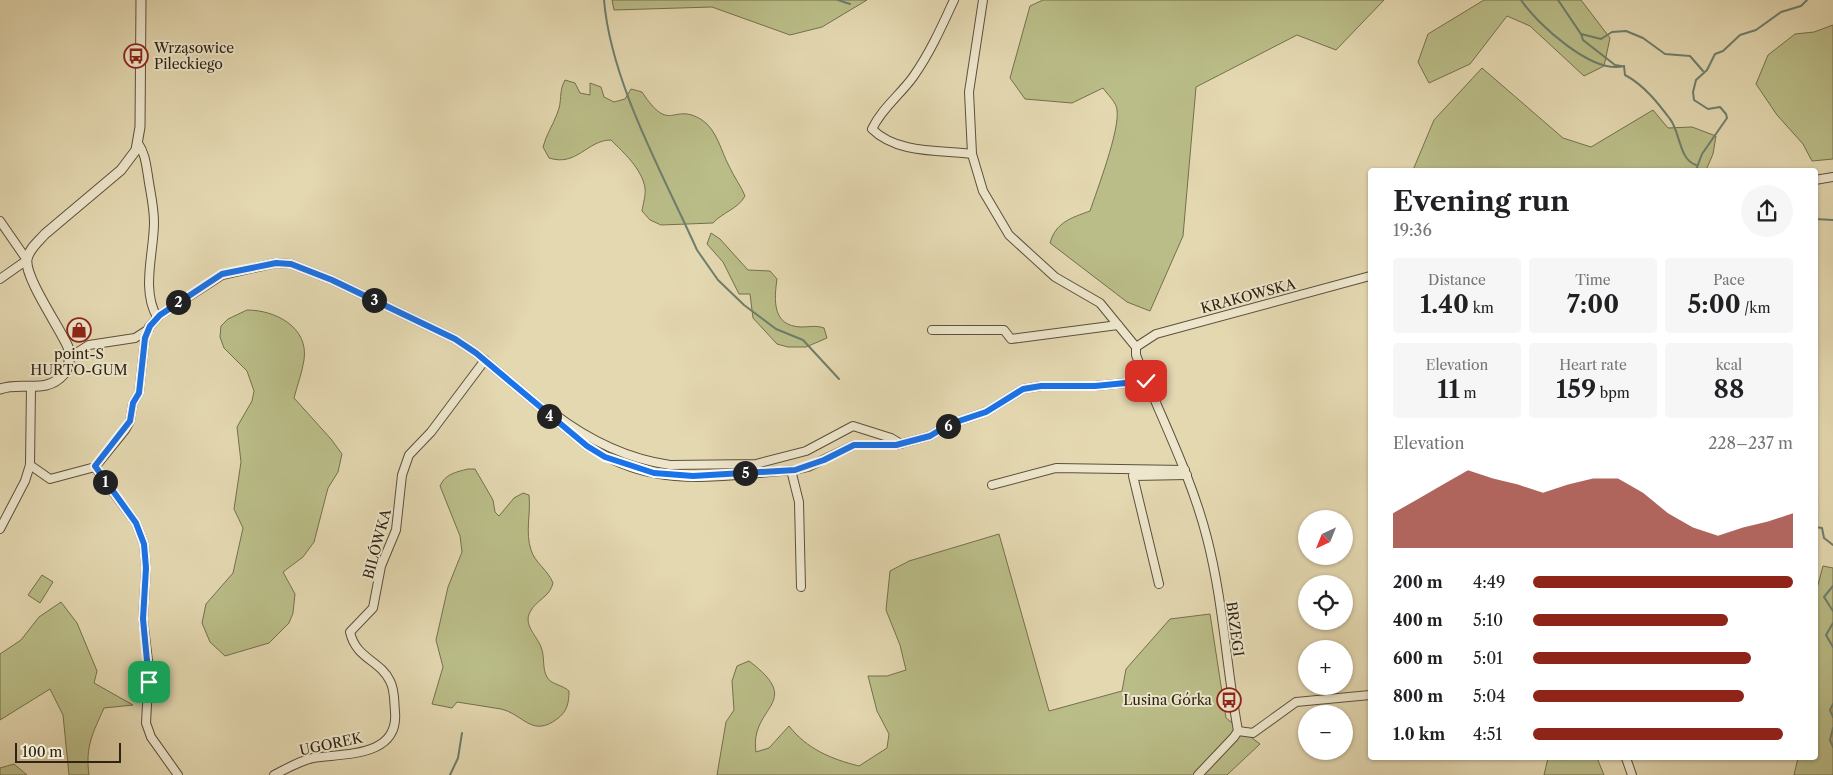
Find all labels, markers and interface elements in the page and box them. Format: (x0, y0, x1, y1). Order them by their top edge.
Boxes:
place label: Wrząsowice Pileckiego (153, 39, 234, 73)
bus stop icon: Wrząsowice Pileckiego (123, 43, 149, 69)
text: Evening run (1393, 184, 1569, 218)
button: share (1741, 185, 1793, 237)
text: 19:36 (1393, 220, 1432, 240)
text: Distance (1428, 271, 1486, 289)
text: Time (1575, 271, 1611, 289)
text: Pace (1713, 271, 1745, 289)
street label: KRAKOWSKA (1199, 275, 1298, 317)
pin: 3 (362, 288, 386, 312)
text: 1.40 (1420, 289, 1469, 320)
text: 7:00 (1567, 289, 1619, 320)
text: 5:00 (1688, 289, 1741, 320)
pin: 2 (166, 290, 190, 314)
text: 3 (371, 291, 378, 309)
text: 2 (174, 293, 183, 311)
text: km (1469, 299, 1494, 317)
text: /km (1741, 299, 1771, 317)
shop icon: point-S HURTO-GUM (66, 317, 92, 343)
place label: point-S HURTO-GUM (30, 345, 128, 379)
text: Elevation (1426, 356, 1488, 374)
text: Heart rate (1559, 356, 1627, 374)
text: kcal (1716, 356, 1742, 374)
pin (1125, 360, 1167, 402)
icon: check (1132, 367, 1160, 395)
text: 11 (1437, 374, 1460, 405)
text: 159 (1556, 374, 1596, 405)
text: 88 (1714, 374, 1744, 405)
text: m (1460, 384, 1477, 402)
text: bpm (1596, 384, 1630, 402)
pin: 4 (536, 404, 562, 428)
text: 4 (545, 407, 554, 425)
pin: 6 (936, 414, 960, 438)
text: 6 (944, 417, 953, 435)
text: Elevation (1393, 433, 1464, 453)
text: 228–237 m (1708, 433, 1793, 453)
pin: 5 (732, 460, 758, 486)
text: 5 (742, 464, 749, 482)
pin: 1 (92, 470, 118, 494)
text: 1 (102, 473, 109, 491)
street label: BILÓWKA (358, 506, 395, 581)
north arrow (1298, 510, 1352, 565)
map controls (1298, 510, 1353, 760)
text: 200 m (1393, 572, 1443, 592)
text: 4:49 (1473, 572, 1505, 592)
button: locate (1298, 575, 1353, 630)
street label: BRZEGI (1222, 600, 1248, 658)
text: 400 m (1393, 610, 1443, 630)
text: 5:10 (1473, 610, 1503, 630)
button: + (1298, 640, 1353, 695)
text: 600 m (1393, 648, 1443, 668)
text: 5:01 (1473, 648, 1503, 668)
pin (128, 661, 170, 703)
icon: arrive (135, 668, 163, 696)
text: 800 m (1393, 686, 1443, 706)
text: 5:04 (1473, 686, 1506, 706)
bus stop icon: Lusina Górka (1216, 687, 1242, 713)
place label: Lusina Górka (1123, 691, 1213, 709)
button: − (1298, 705, 1353, 760)
text: 1.0 km (1393, 724, 1445, 744)
text: 4:51 (1473, 724, 1502, 744)
street label: UGOREK (298, 728, 365, 759)
scale bar (15, 740, 121, 763)
text: 100 m (22, 743, 62, 761)

